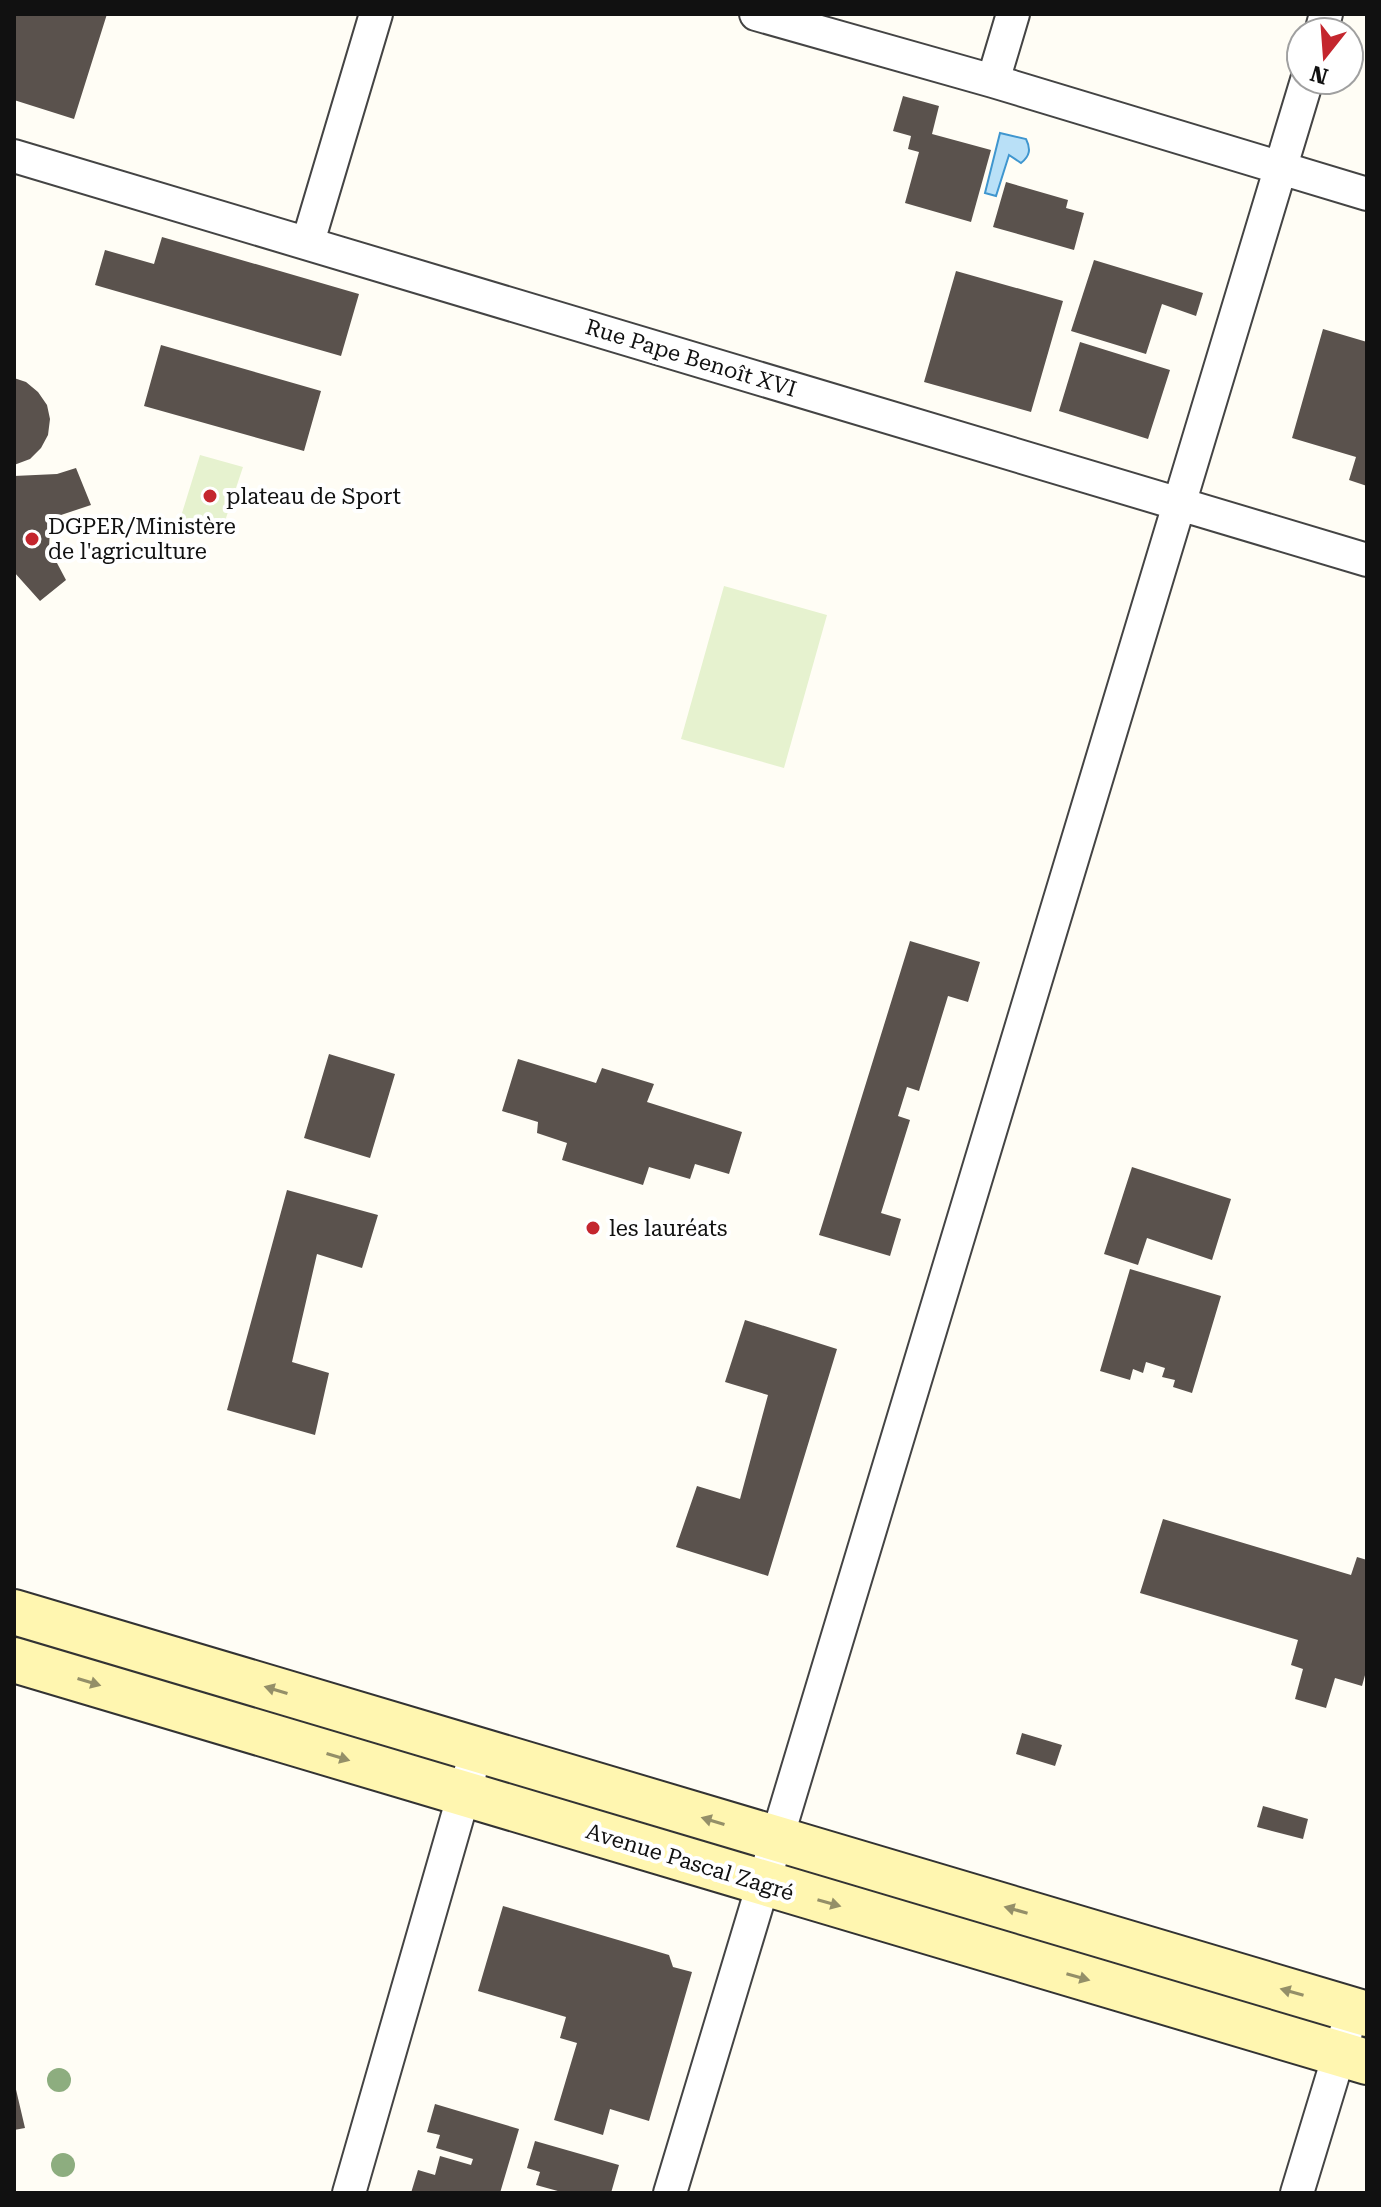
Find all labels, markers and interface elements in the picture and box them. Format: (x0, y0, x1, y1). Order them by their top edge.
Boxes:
north arrow (1285, 16, 1365, 96)
text: N (1307, 60, 1331, 89)
street label: Rue Pape Benoît XVI (583, 314, 799, 402)
place label: plateau de Sport (226, 484, 401, 509)
marker: plateau de Sport (201, 487, 219, 505)
place label: DGPER/Ministère de l'agriculture (48, 514, 236, 564)
marker: DGPER/Ministère de l'agriculture (23, 530, 41, 548)
place label: les lauréats (609, 1216, 727, 1241)
marker: les lauréats (584, 1219, 602, 1237)
one-way arrow (77, 1676, 101, 1689)
one-way arrow (264, 1683, 288, 1696)
one-way arrow (326, 1751, 350, 1764)
one-way arrow (701, 1814, 725, 1827)
street label: Avenue Pascal Zagré (583, 1818, 797, 1906)
one-way arrow (817, 1897, 841, 1910)
one-way arrow (1004, 1903, 1028, 1916)
one-way arrow (1066, 1971, 1090, 1984)
one-way arrow (1280, 1985, 1304, 1998)

